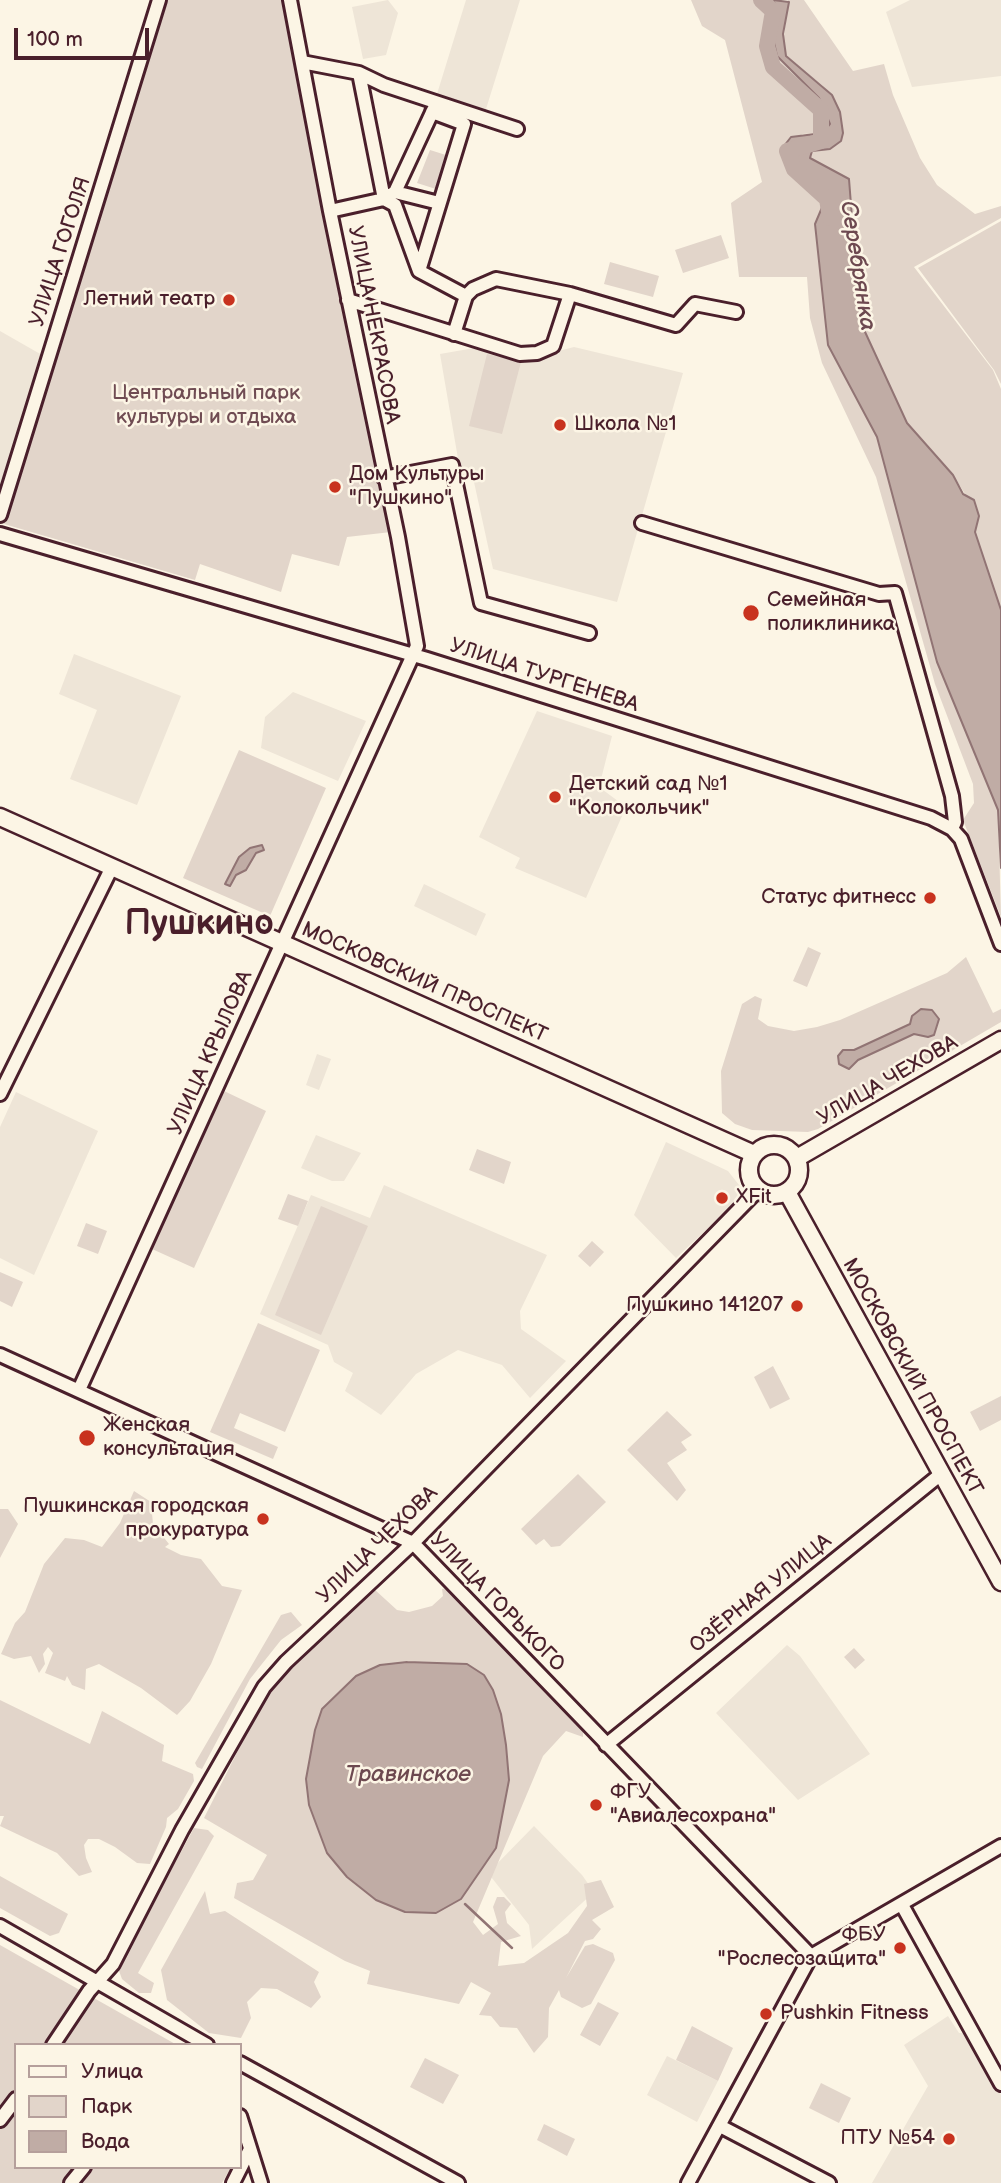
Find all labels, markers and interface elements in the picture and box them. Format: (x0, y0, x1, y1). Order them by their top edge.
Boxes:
scale bar (18, 14, 152, 58)
text: 100 m (27, 27, 83, 52)
street label: УЛИЦА ГОГОЛЯ (25, 174, 97, 330)
water label: Серебрянка (833, 199, 881, 333)
street label: УЛИЦА НЕКРАСОВА (341, 224, 405, 426)
place label: Летний театр (83, 287, 215, 313)
marker: Летний театр (221, 292, 237, 308)
park label: Центральный парк культуры и отдыха (112, 381, 300, 431)
place label: Школа №1 (574, 412, 677, 438)
marker: Школа №1 (552, 417, 568, 433)
place label: Дом Культуры "Пушкино" (349, 462, 484, 512)
marker: Дом Культуры "Пушкино" (327, 479, 343, 495)
place label: Семейная поликлиника (767, 588, 895, 638)
marker: Семейная поликлиника (741, 603, 761, 623)
street label: УЛИЦА ТУРГЕНЕВА (446, 634, 642, 718)
place label: Детский сад №1 "Колокольчик" (569, 772, 728, 822)
marker: Детский сад №1 "Колокольчик" (547, 789, 563, 805)
place label: Статус фитнесс (761, 885, 916, 911)
marker: Статус фитнесс (922, 890, 938, 906)
district label: Пушкино (124, 904, 274, 946)
street label: МОСКОВСКИЙ ПРОСПЕКТ (297, 917, 551, 1049)
street label: УЛИЦА КРЫЛОВА (163, 967, 259, 1139)
street label: УЛИЦА ЧЕХОВА (813, 1031, 963, 1131)
place label: XFit (736, 1185, 772, 1211)
marker: XFit (714, 1190, 730, 1206)
street label: МОСКОВСКИЙ ПРОСПЕКТ (836, 1254, 988, 1500)
place label: Пушкино 141207 (626, 1293, 783, 1319)
marker: Пушкино 141207 (789, 1298, 805, 1314)
place label: Женская консультация (103, 1413, 235, 1463)
marker: Женская консультация (77, 1428, 97, 1448)
street label: УЛИЦА ЧЕХОВА (312, 1481, 444, 1609)
place label: Пушкинская городская прокуратура (23, 1494, 249, 1544)
marker: Пушкинская городская прокуратура (255, 1511, 271, 1527)
street label: УЛИЦА ГОРЬКОГО (424, 1528, 570, 1678)
street label: ОЗЁРНАЯ УЛИЦА (685, 1529, 837, 1659)
water label: Травинское (345, 1761, 471, 1789)
place label: ФГУ "Авиалесохрана" (610, 1780, 776, 1830)
marker: ФГУ "Авиалесохрана" (588, 1797, 604, 1813)
place label: ФБУ "Рослесозащита" (718, 1923, 886, 1973)
marker: ФБУ "Рослесозащита" (892, 1940, 908, 1956)
place label: Pushkin Fitness (780, 2001, 929, 2027)
marker: Pushkin Fitness (758, 2006, 774, 2022)
legend (14, 2043, 242, 2169)
text: Улица (81, 2059, 143, 2084)
text: Парк (81, 2094, 132, 2119)
place label: ПТУ №54 (840, 2126, 935, 2152)
text: Вода (81, 2129, 130, 2154)
marker: ПТУ №54 (941, 2131, 957, 2147)

